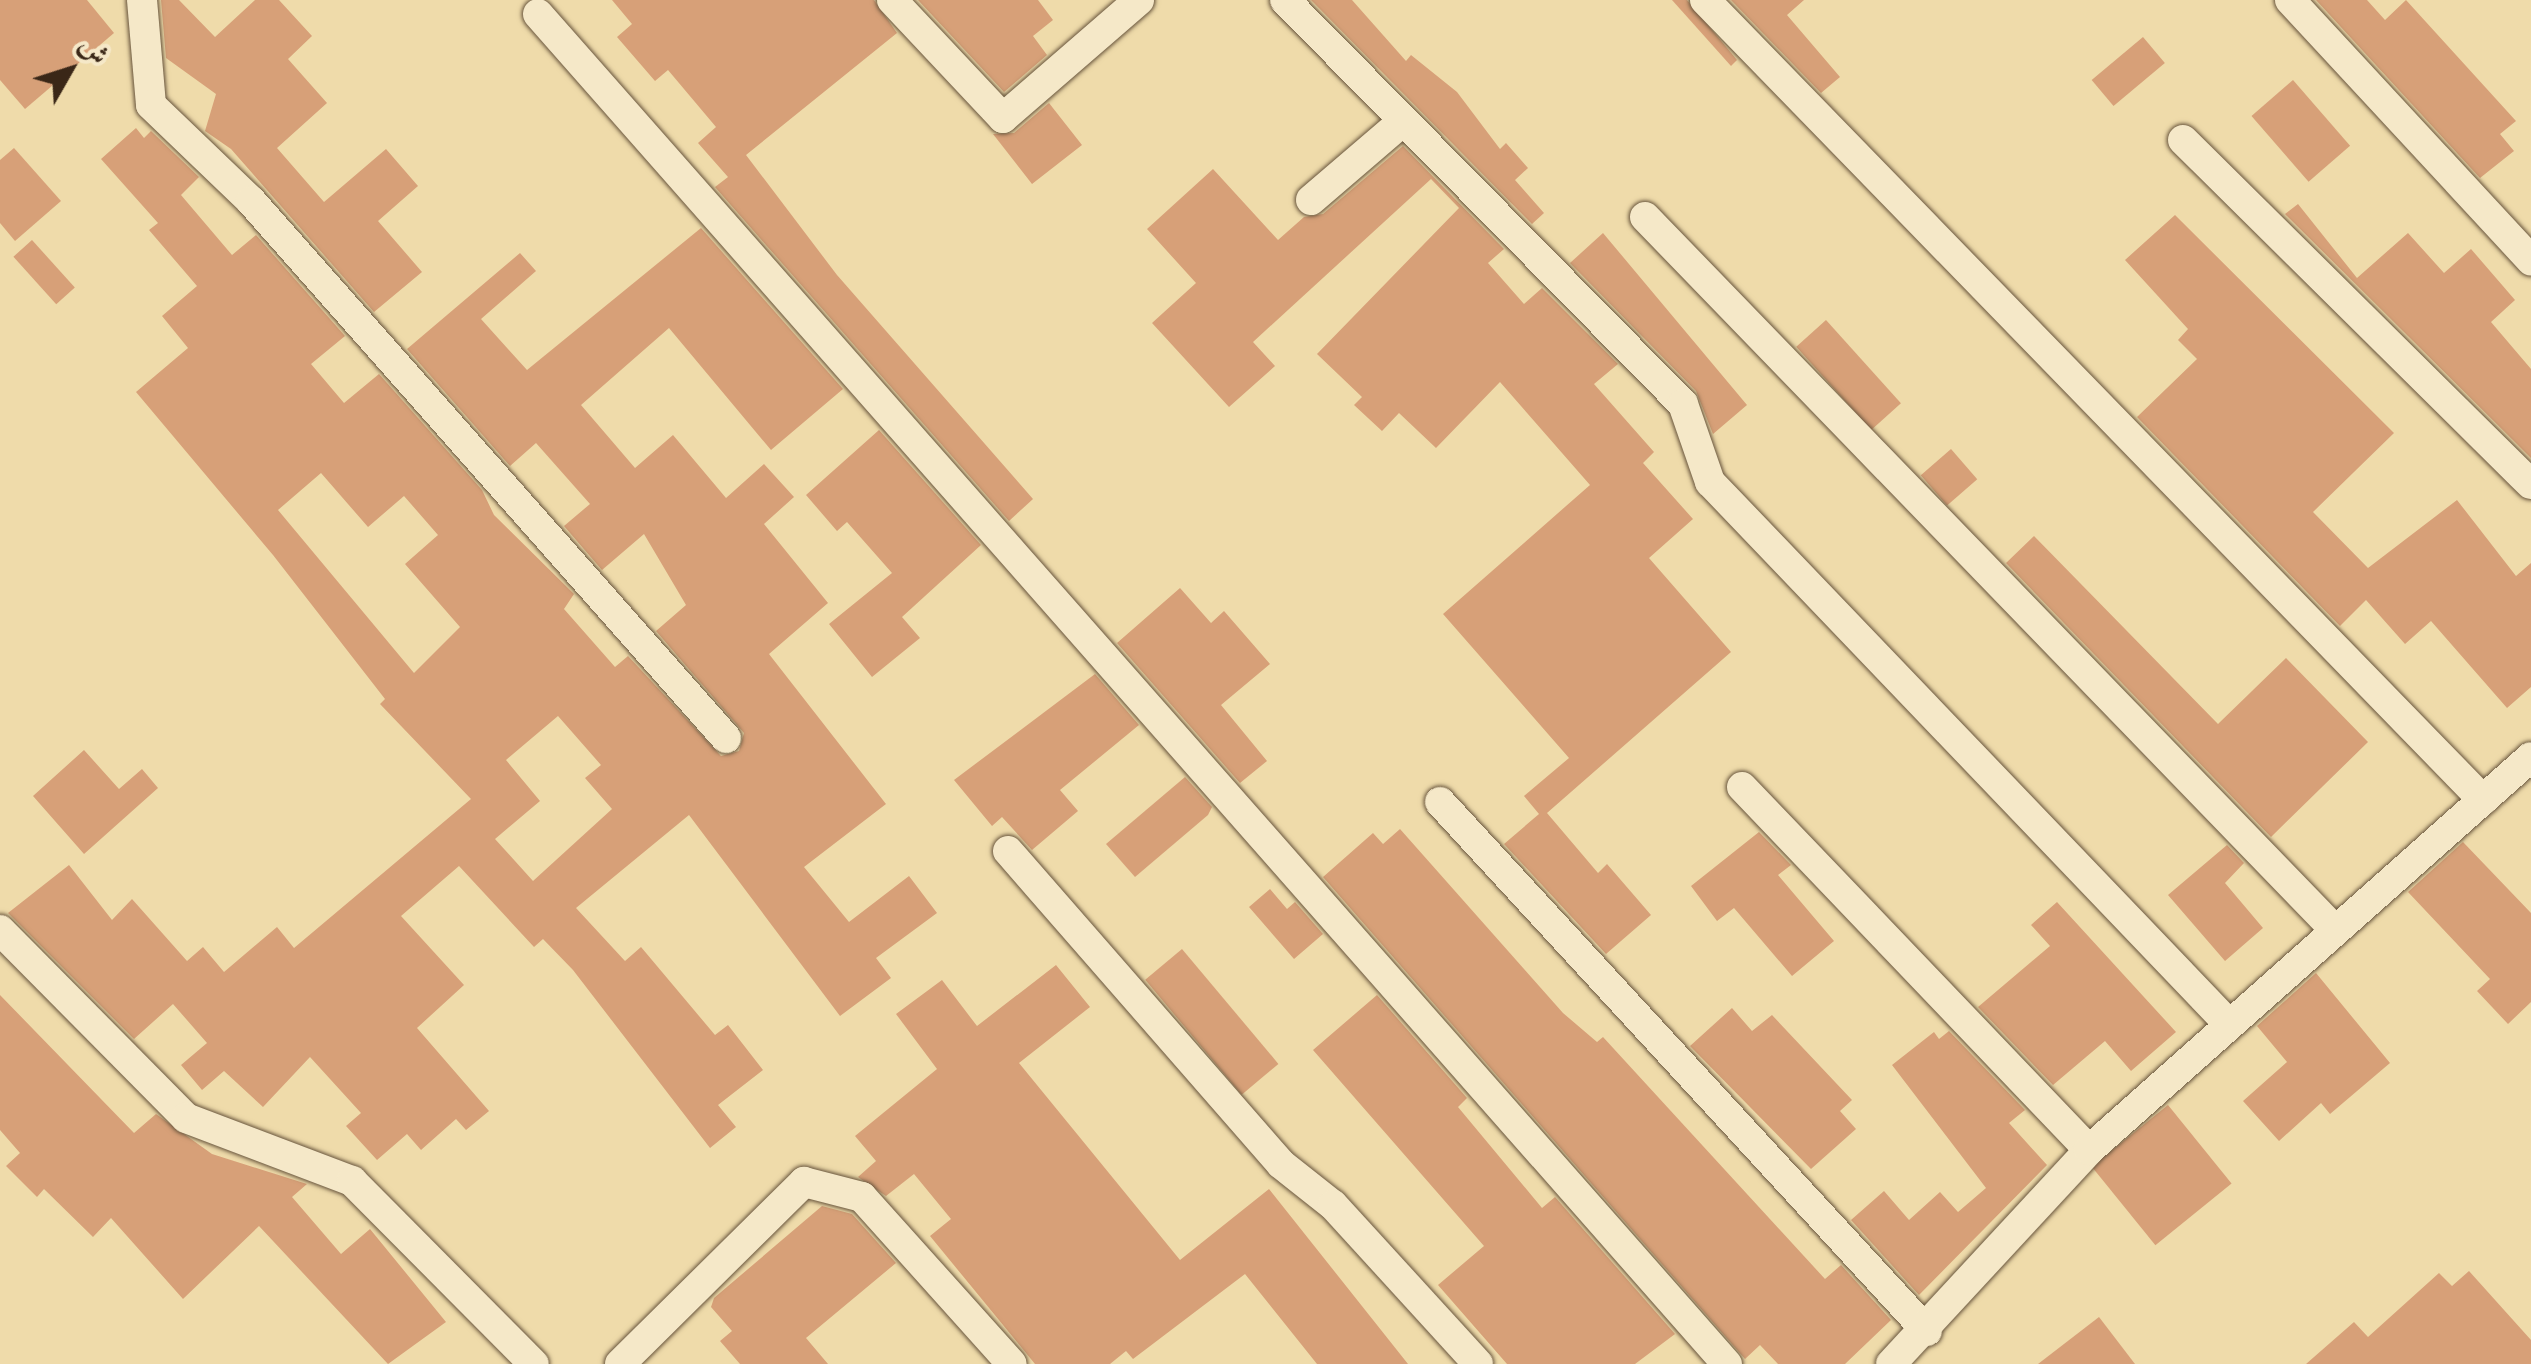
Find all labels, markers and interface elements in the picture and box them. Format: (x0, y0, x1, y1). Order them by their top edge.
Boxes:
north arrow (20, 20, 120, 120)
text: ش (71, 29, 116, 73)

